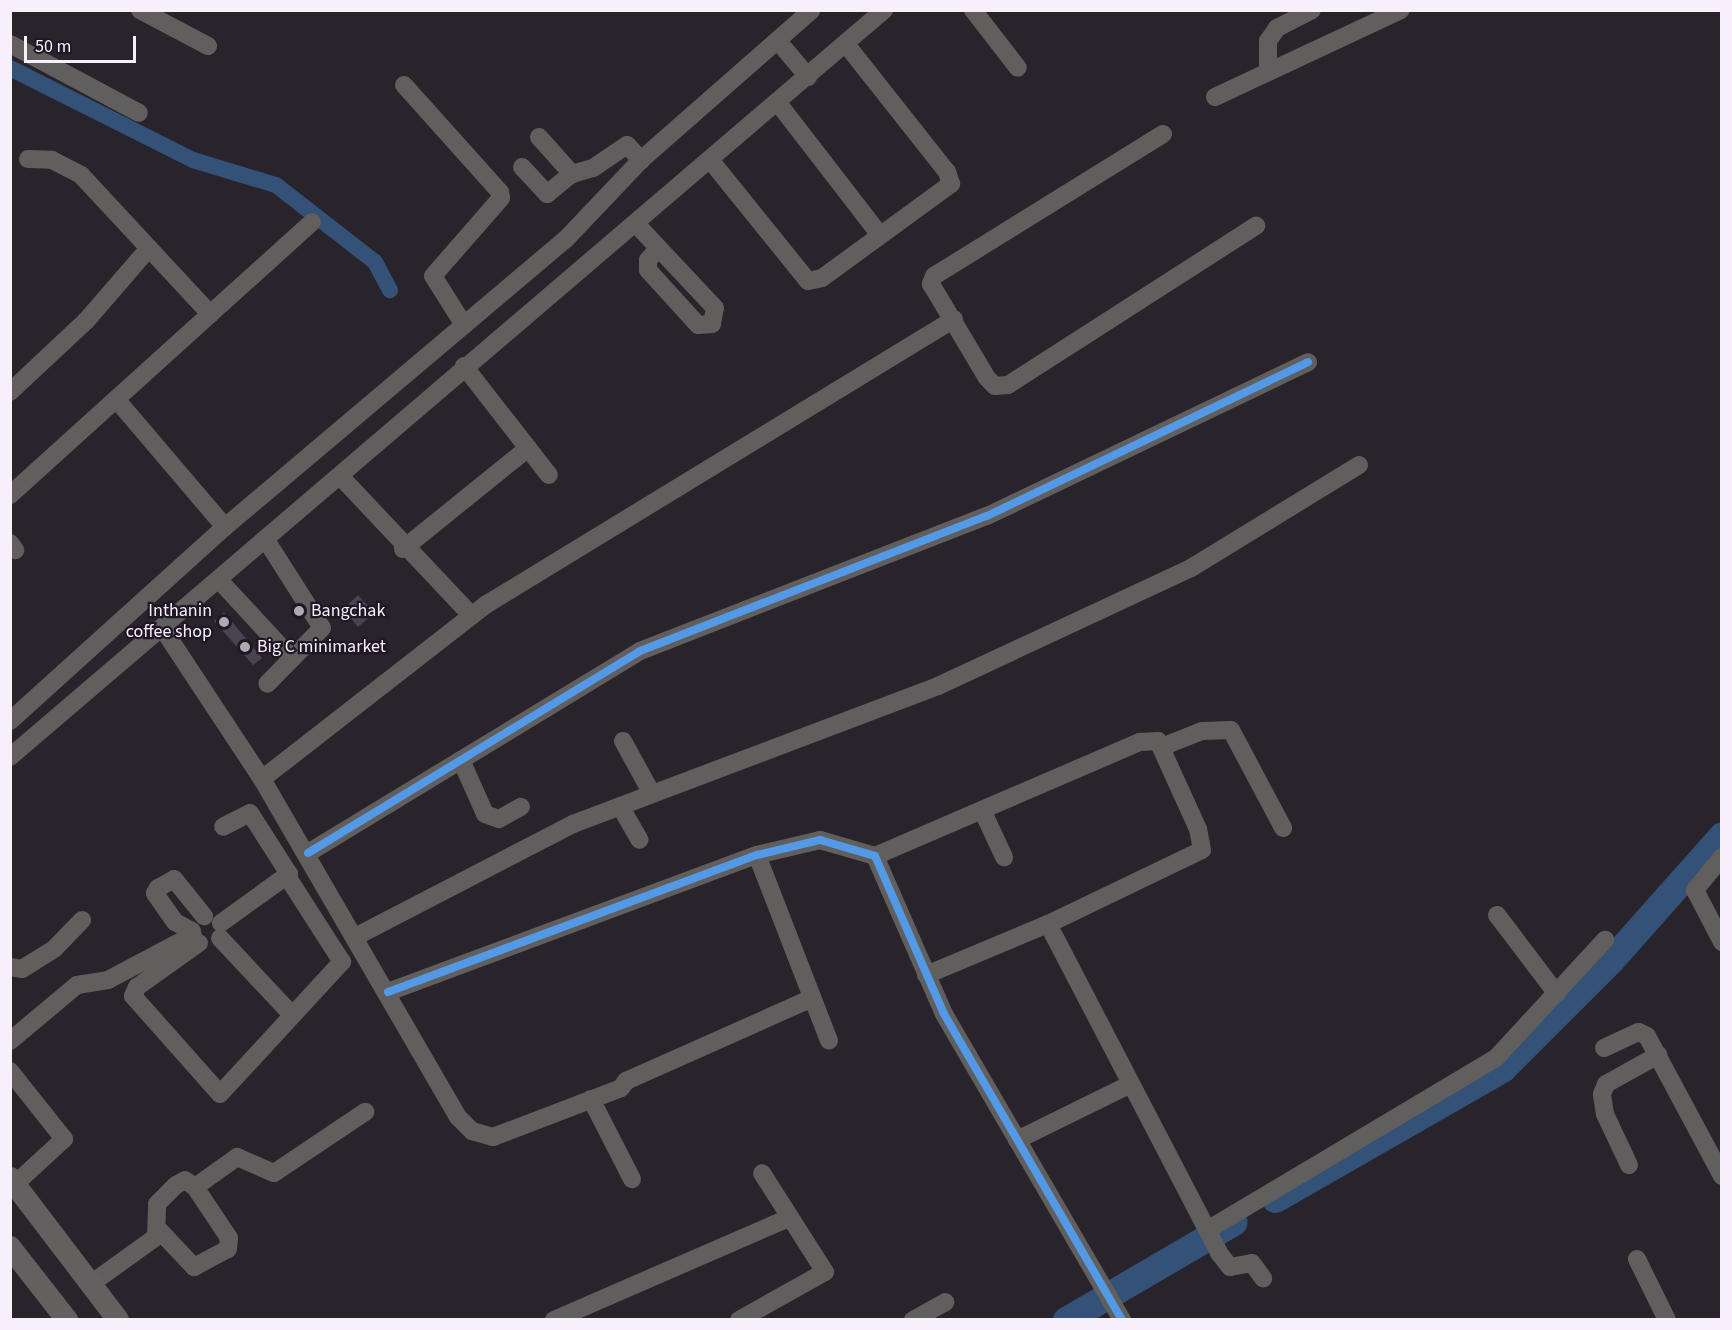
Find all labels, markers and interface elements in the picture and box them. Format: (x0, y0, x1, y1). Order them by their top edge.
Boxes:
scale bar (27, 24, 140, 62)
text: 50 m (35, 34, 71, 59)
place label: Bangchak (311, 600, 385, 622)
place label: Inthanin coffee shop (126, 601, 212, 644)
marker: Bangchak (292, 604, 306, 618)
marker: Inthanin coffee shop (217, 615, 231, 629)
place label: Big C minimarket (257, 636, 386, 658)
marker: Big C minimarket (238, 640, 252, 654)

